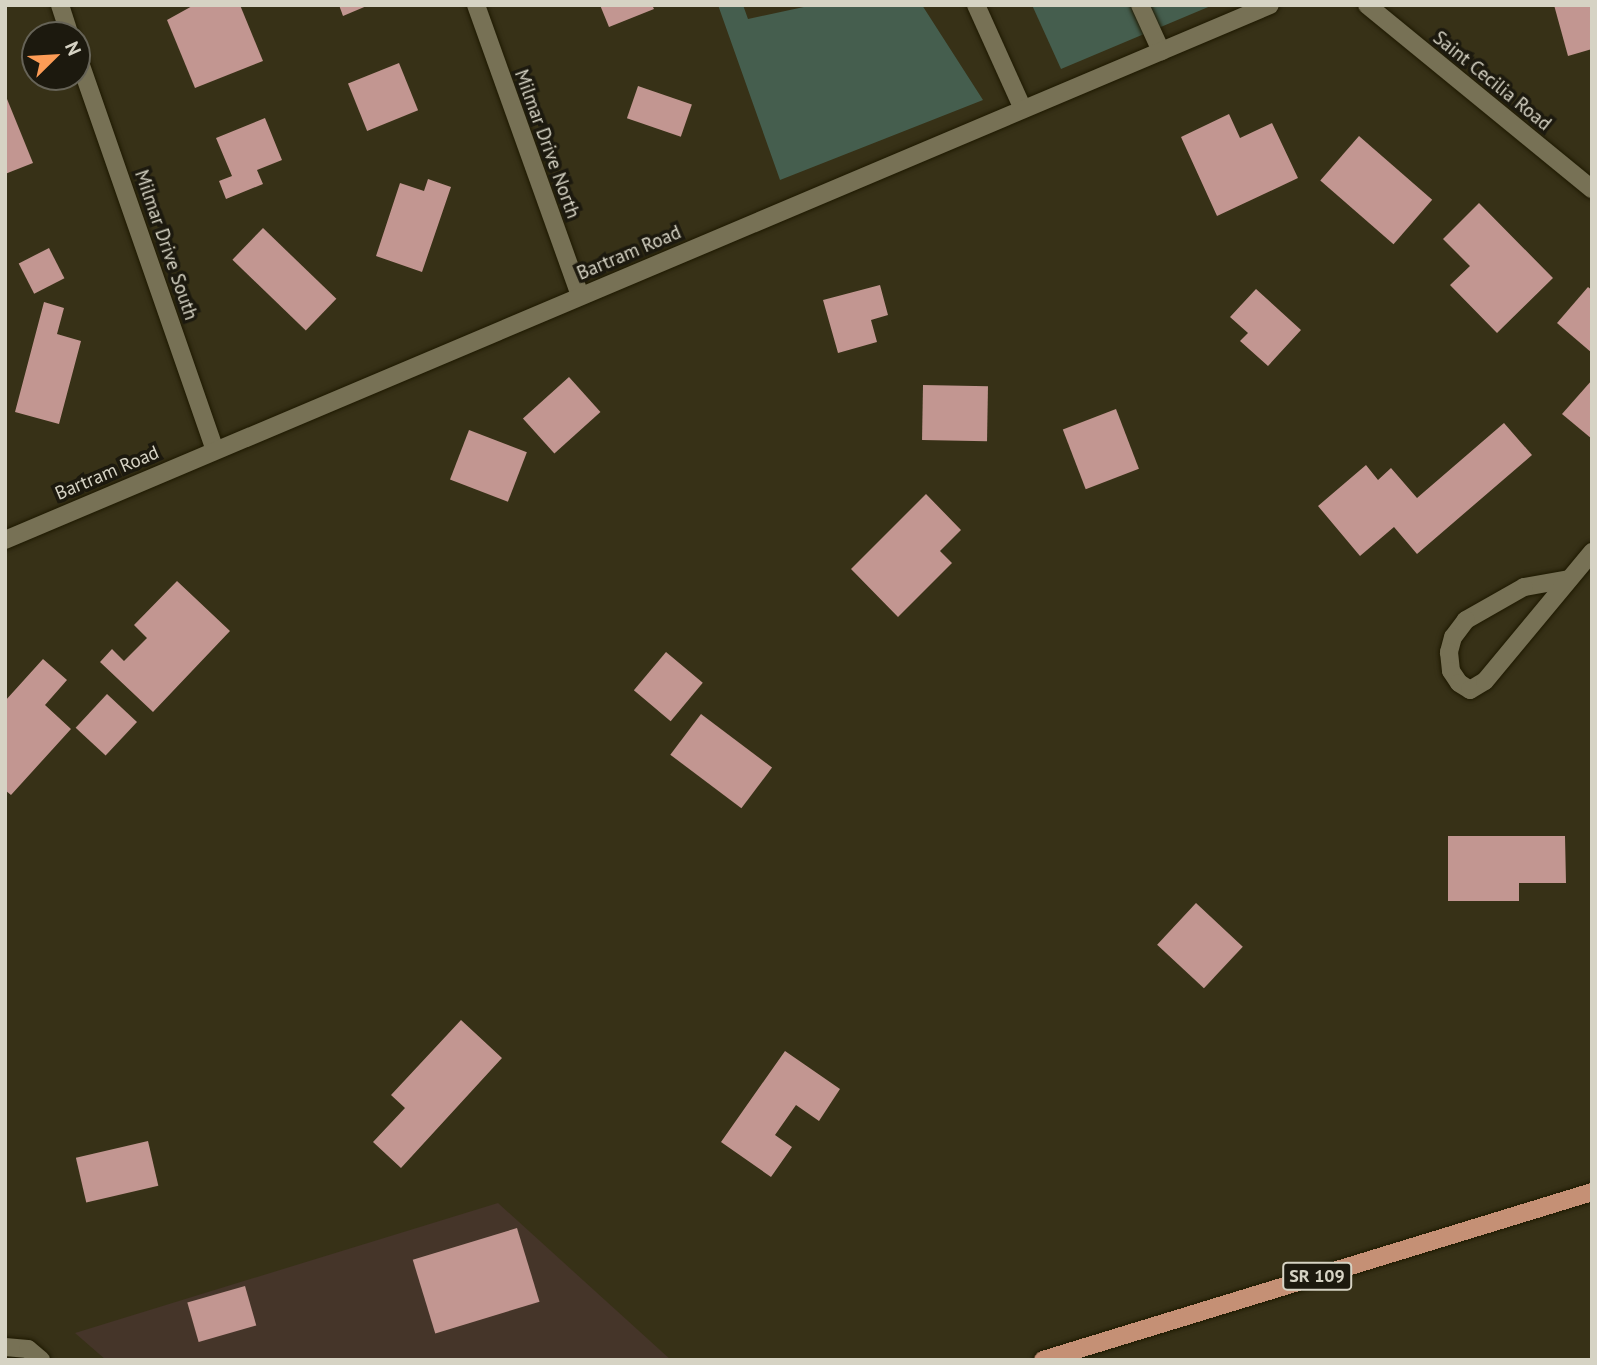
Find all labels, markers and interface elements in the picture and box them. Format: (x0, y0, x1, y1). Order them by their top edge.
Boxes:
north arrow (21, 21, 91, 91)
street label: Saint Cecilia Road (1428, 26, 1556, 136)
text: N (60, 38, 87, 59)
street label: Milmar Drive North (510, 67, 584, 221)
street label: Milmar Drive South (130, 167, 202, 323)
street label: Bartram Road (574, 221, 684, 285)
street label: Bartram Road (52, 441, 162, 505)
road number: SR 109 (1282, 1261, 1352, 1290)

